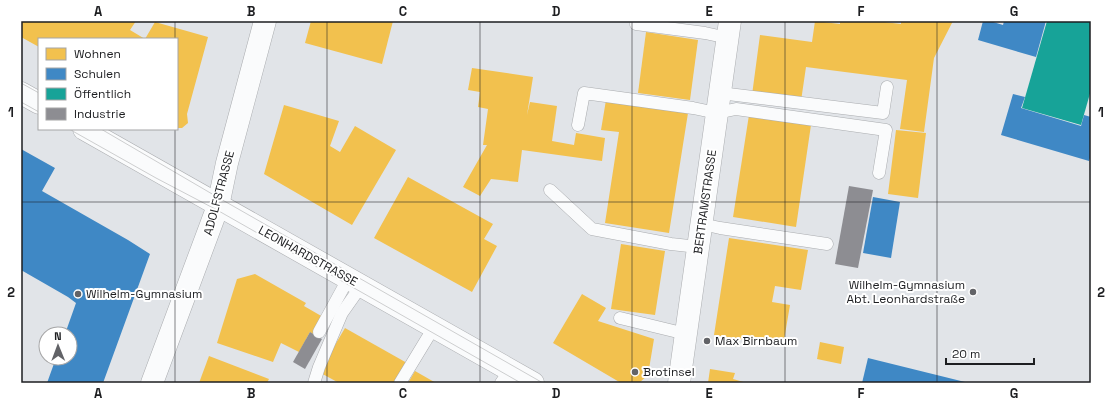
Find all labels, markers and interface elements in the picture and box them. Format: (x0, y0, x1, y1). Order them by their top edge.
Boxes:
text: A (94, 3, 103, 20)
text: B (247, 3, 256, 20)
text: C (399, 3, 407, 20)
text: D (552, 3, 561, 20)
text: E (705, 3, 713, 20)
text: F (858, 3, 865, 20)
text: G (1010, 3, 1018, 20)
legend (38, 38, 178, 130)
text: Wohnen (74, 46, 121, 62)
text: Schulen (74, 66, 121, 82)
text: Öffentlich (74, 86, 131, 102)
text: 1 (8, 104, 14, 121)
text: 1 (1098, 104, 1104, 121)
text: Industrie (74, 106, 126, 122)
street label: BERTRAMSTRASSE (690, 148, 720, 255)
street label: ADOLFSTRASSE (200, 149, 238, 237)
street label: LEONHARDSTRASSE (256, 222, 361, 290)
place label: Wilhelm-Gymnasium Abt. Leonhardstraße (846, 277, 965, 307)
text: 2 (7, 284, 15, 301)
text: 2 (1097, 284, 1105, 301)
place label: Wilhelm-Gymnasium (86, 286, 202, 302)
marker: Wilhelm-Gymnasium Abt. Leonhardstraße (968, 287, 978, 297)
marker: Wilhelm-Gymnasium (73, 289, 83, 299)
north arrow (38, 326, 78, 366)
text: N (54, 329, 62, 343)
place label: Max Birnbaum (715, 333, 797, 349)
marker: Max Birnbaum (702, 336, 712, 346)
scale bar (946, 340, 1034, 366)
text: 20 m (952, 346, 980, 362)
place label: Brotinsel (643, 364, 695, 380)
marker: Brotinsel (630, 367, 640, 377)
text: A (94, 385, 103, 402)
text: B (247, 385, 256, 402)
text: C (399, 385, 407, 402)
text: D (552, 385, 561, 402)
text: E (705, 385, 713, 402)
text: F (858, 385, 865, 402)
text: G (1010, 385, 1018, 402)

